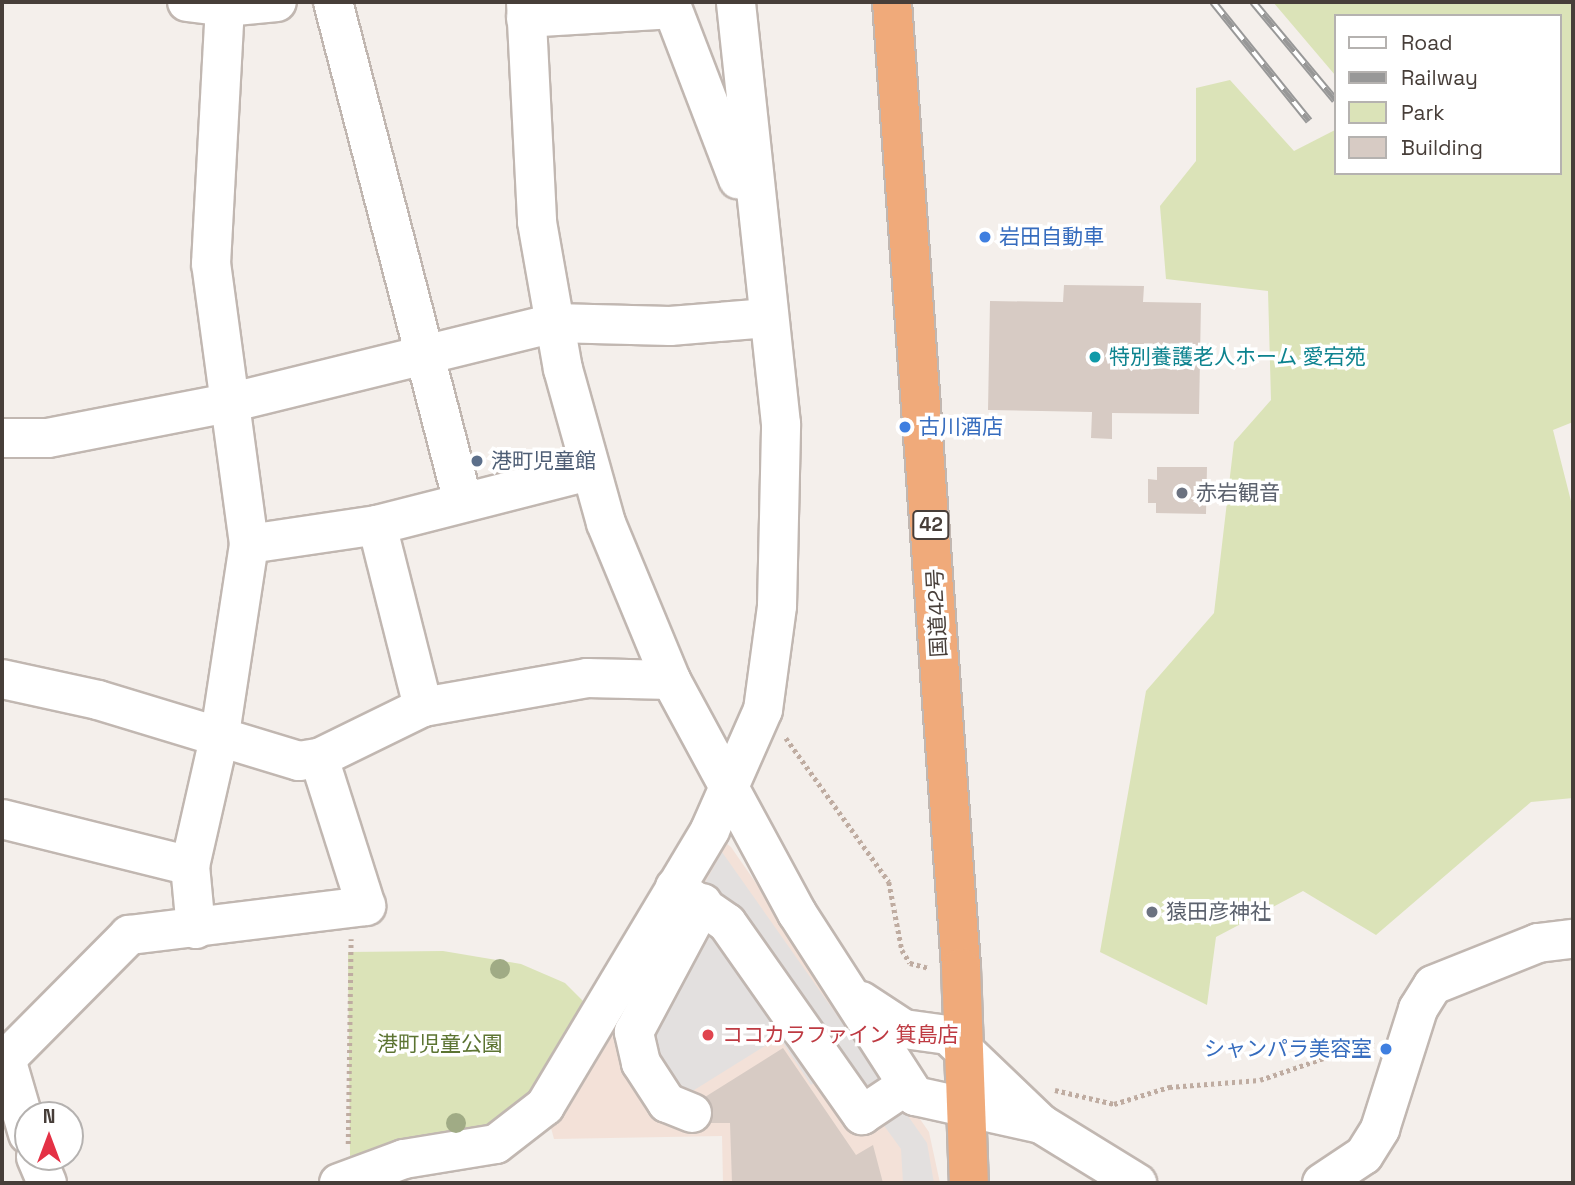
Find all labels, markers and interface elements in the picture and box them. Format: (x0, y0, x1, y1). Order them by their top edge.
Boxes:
legend (1334, 14, 1561, 175)
text: Road (1401, 29, 1453, 56)
text: Railway (1401, 64, 1478, 91)
text: Park (1401, 99, 1445, 126)
text: Building (1401, 134, 1483, 161)
place label: 岩田自動車 (999, 224, 1104, 250)
marker: 岩田自動車 (977, 229, 993, 245)
place label: 特別養護老人ホーム 愛宕苑 (1109, 344, 1366, 370)
marker: 特別養護老人ホーム 愛宕苑 (1087, 349, 1103, 365)
place label: 古川酒店 (919, 414, 1003, 440)
marker: 古川酒店 (897, 419, 913, 435)
place label: 港町児童館 (491, 448, 596, 474)
marker: 港町児童館 (469, 453, 485, 469)
place label: 赤岩観音 (1196, 480, 1280, 506)
marker: 赤岩観音 (1174, 485, 1190, 501)
road number: 42 (912, 510, 950, 540)
street label: 国道42号 (922, 568, 952, 658)
place label: 猿田彦神社 (1166, 899, 1271, 925)
marker: 猿田彦神社 (1144, 904, 1160, 920)
place label: ココカラファイン 箕島店 (722, 1022, 958, 1048)
marker: ココカラファイン 箕島店 (700, 1027, 716, 1043)
park label: 港町児童公園 (377, 1031, 503, 1057)
place label: シャンパラ美容室 (1204, 1036, 1372, 1062)
marker: シャンパラ美容室 (1378, 1041, 1394, 1057)
north arrow (14, 1101, 84, 1171)
text: N (43, 1104, 55, 1129)

